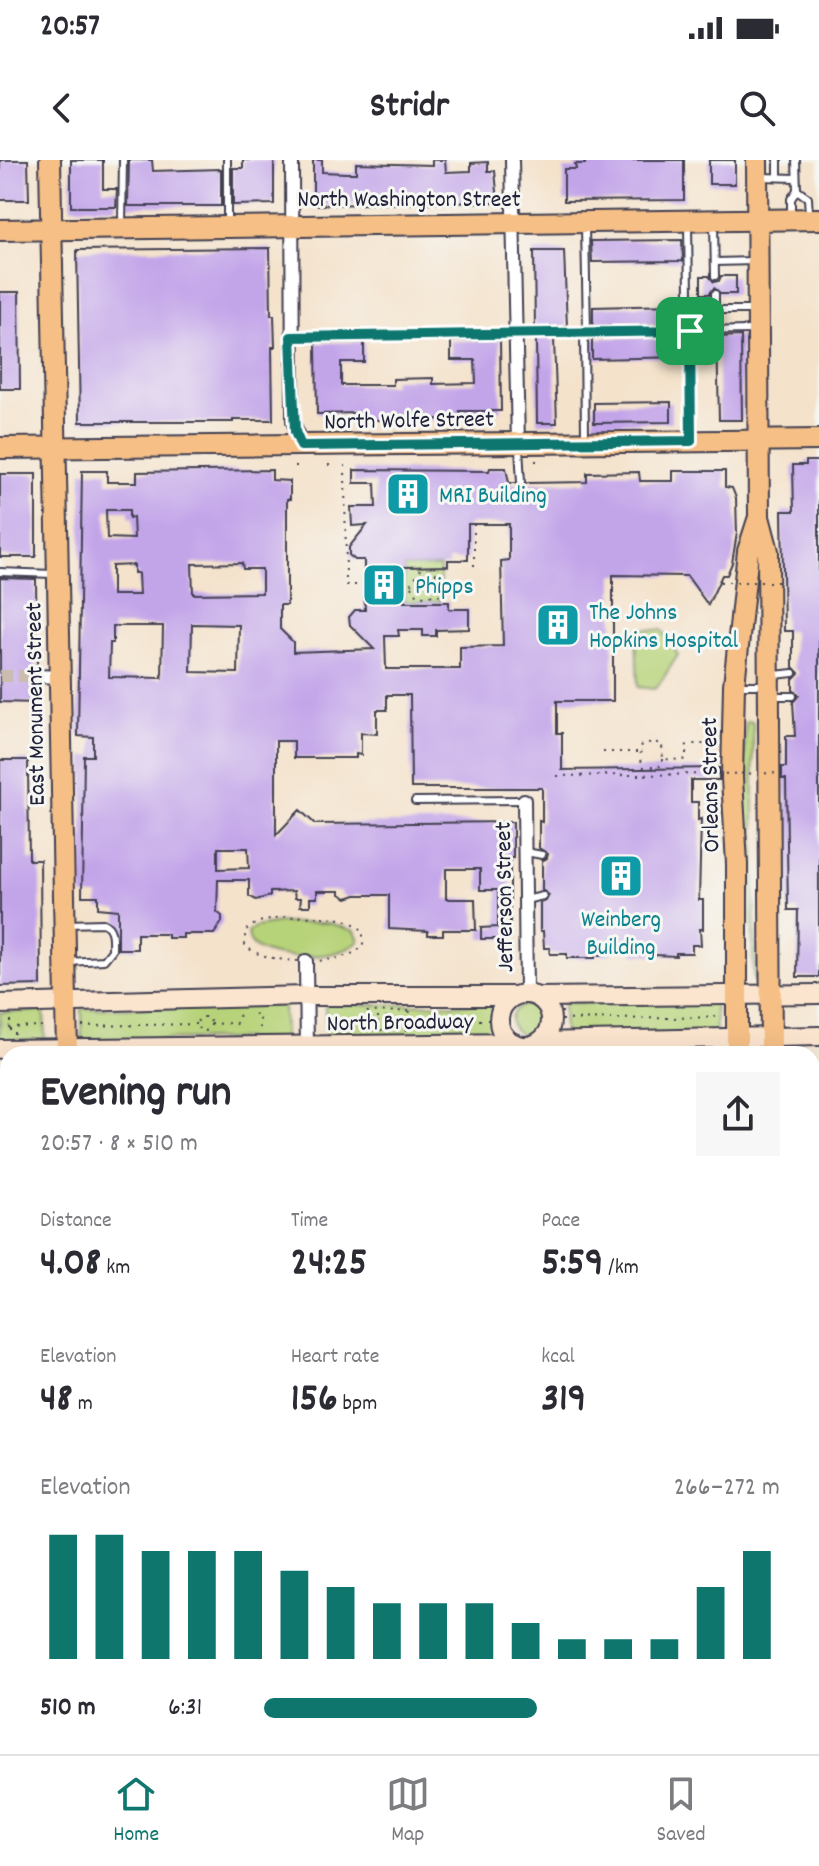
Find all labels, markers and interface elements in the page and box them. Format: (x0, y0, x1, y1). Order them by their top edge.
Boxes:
text: 20:57 (40, 7, 100, 50)
text: Stridr (370, 82, 449, 134)
icon: back (40, 86, 84, 130)
icon: search (735, 86, 779, 130)
street label: North Washington Street (297, 184, 521, 218)
pin (656, 297, 724, 365)
icon: arrive (668, 309, 712, 353)
street label: North Wolfe Street (324, 404, 494, 440)
building icon: MRI Building (384, 470, 432, 518)
place label: MRI Building (439, 480, 547, 514)
building icon: Phipps (360, 561, 408, 609)
place label: Phipps (415, 571, 474, 605)
place label: The Johns Hopkins Hospital (589, 597, 739, 659)
building icon: The Johns Hopkins Hospital (534, 601, 582, 649)
street label: East Monument Street (18, 602, 56, 806)
street label: Orleans Street (694, 717, 730, 853)
street label: Jefferson Street (488, 821, 524, 973)
building icon: Weinberg Building (597, 852, 645, 900)
place label: Weinberg Building (581, 904, 661, 966)
street label: North Broadway (326, 1006, 475, 1042)
text: Evening run (40, 1064, 231, 1127)
button: share (696, 1072, 780, 1156)
text: 20:57 · 8 × 510 m (40, 1126, 198, 1163)
text: Distance (40, 1206, 112, 1237)
text: Time (291, 1206, 328, 1237)
text: Pace (541, 1206, 580, 1237)
text: 4.08 (40, 1237, 101, 1294)
text: 24:25 (291, 1237, 367, 1294)
text: 5:59 (541, 1237, 603, 1294)
text: km (101, 1253, 130, 1284)
text: /km (603, 1253, 639, 1284)
text: Elevation (40, 1342, 117, 1373)
text: Heart rate (291, 1342, 380, 1373)
text: kcal (541, 1342, 575, 1373)
text: 48 (40, 1373, 73, 1430)
text: 156 (291, 1373, 338, 1430)
text: 319 (541, 1373, 586, 1430)
text: m (73, 1389, 93, 1420)
text: bpm (338, 1389, 377, 1420)
text: Elevation (40, 1470, 130, 1507)
text: 266–272 m (674, 1470, 780, 1507)
text: 510 m (40, 1690, 96, 1727)
text: 6:31 (168, 1690, 202, 1727)
tab: Home (113, 1772, 159, 1851)
tab: Map (386, 1772, 430, 1851)
tab: Saved (656, 1772, 706, 1851)

